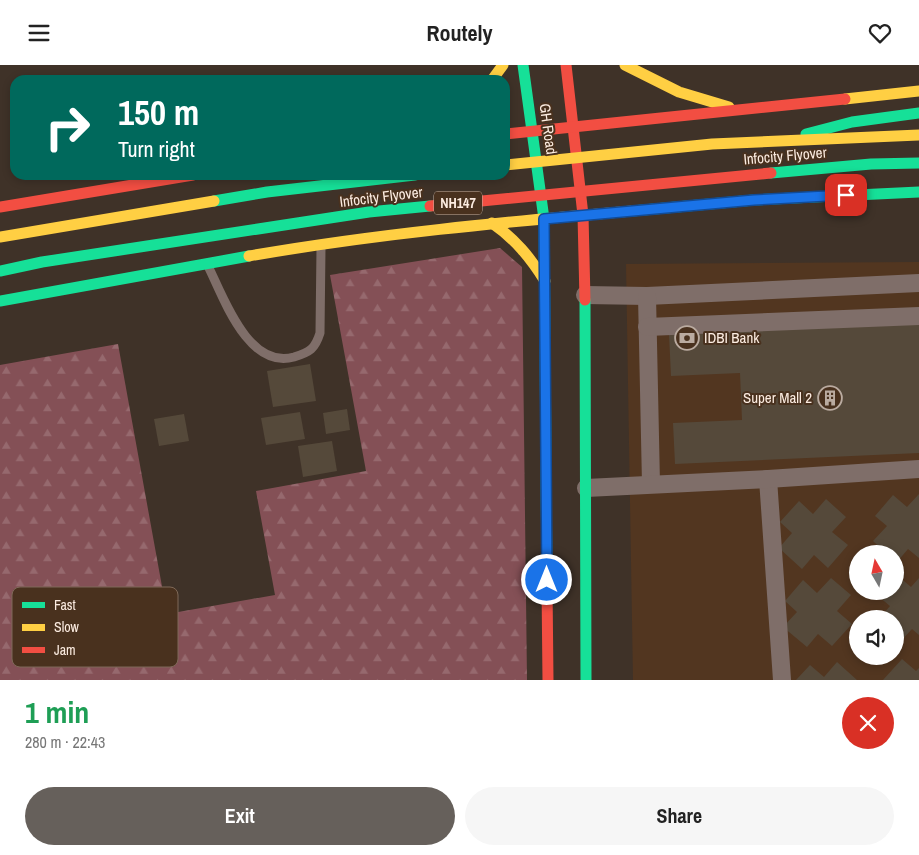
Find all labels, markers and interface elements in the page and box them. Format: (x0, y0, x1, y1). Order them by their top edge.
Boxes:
text: Routely (426, 18, 493, 48)
icon: menu (25, 19, 53, 47)
icon: heart (866, 19, 894, 47)
text: 150 m (118, 89, 199, 136)
icon: right (35, 95, 100, 160)
street label: GH Road (535, 102, 562, 156)
text: Turn right (118, 134, 195, 164)
street label: Infocity Flyover (742, 141, 827, 170)
pin (825, 174, 867, 216)
street label: Infocity Flyover (338, 181, 424, 212)
icon: arrive (832, 181, 860, 209)
road number: NH147 (434, 191, 482, 215)
bank icon: IDBI Bank (674, 325, 700, 351)
place label: IDBI Bank (704, 327, 760, 348)
building icon: Super Mall 2 (817, 385, 843, 411)
place label: Super Mall 2 (743, 387, 812, 408)
north arrow (849, 545, 904, 600)
map controls (849, 545, 904, 665)
position arrow (520, 553, 572, 605)
legend (12, 587, 178, 667)
text: Fast (54, 596, 76, 614)
button: sound (849, 610, 904, 665)
text: Slow (54, 618, 80, 636)
text: Jam (54, 641, 76, 659)
text: 1 min (25, 692, 89, 732)
button: close (842, 697, 894, 749)
text: 280 m · 22:43 (25, 731, 105, 753)
button: Exit (25, 787, 455, 845)
button: Share (465, 787, 894, 845)

